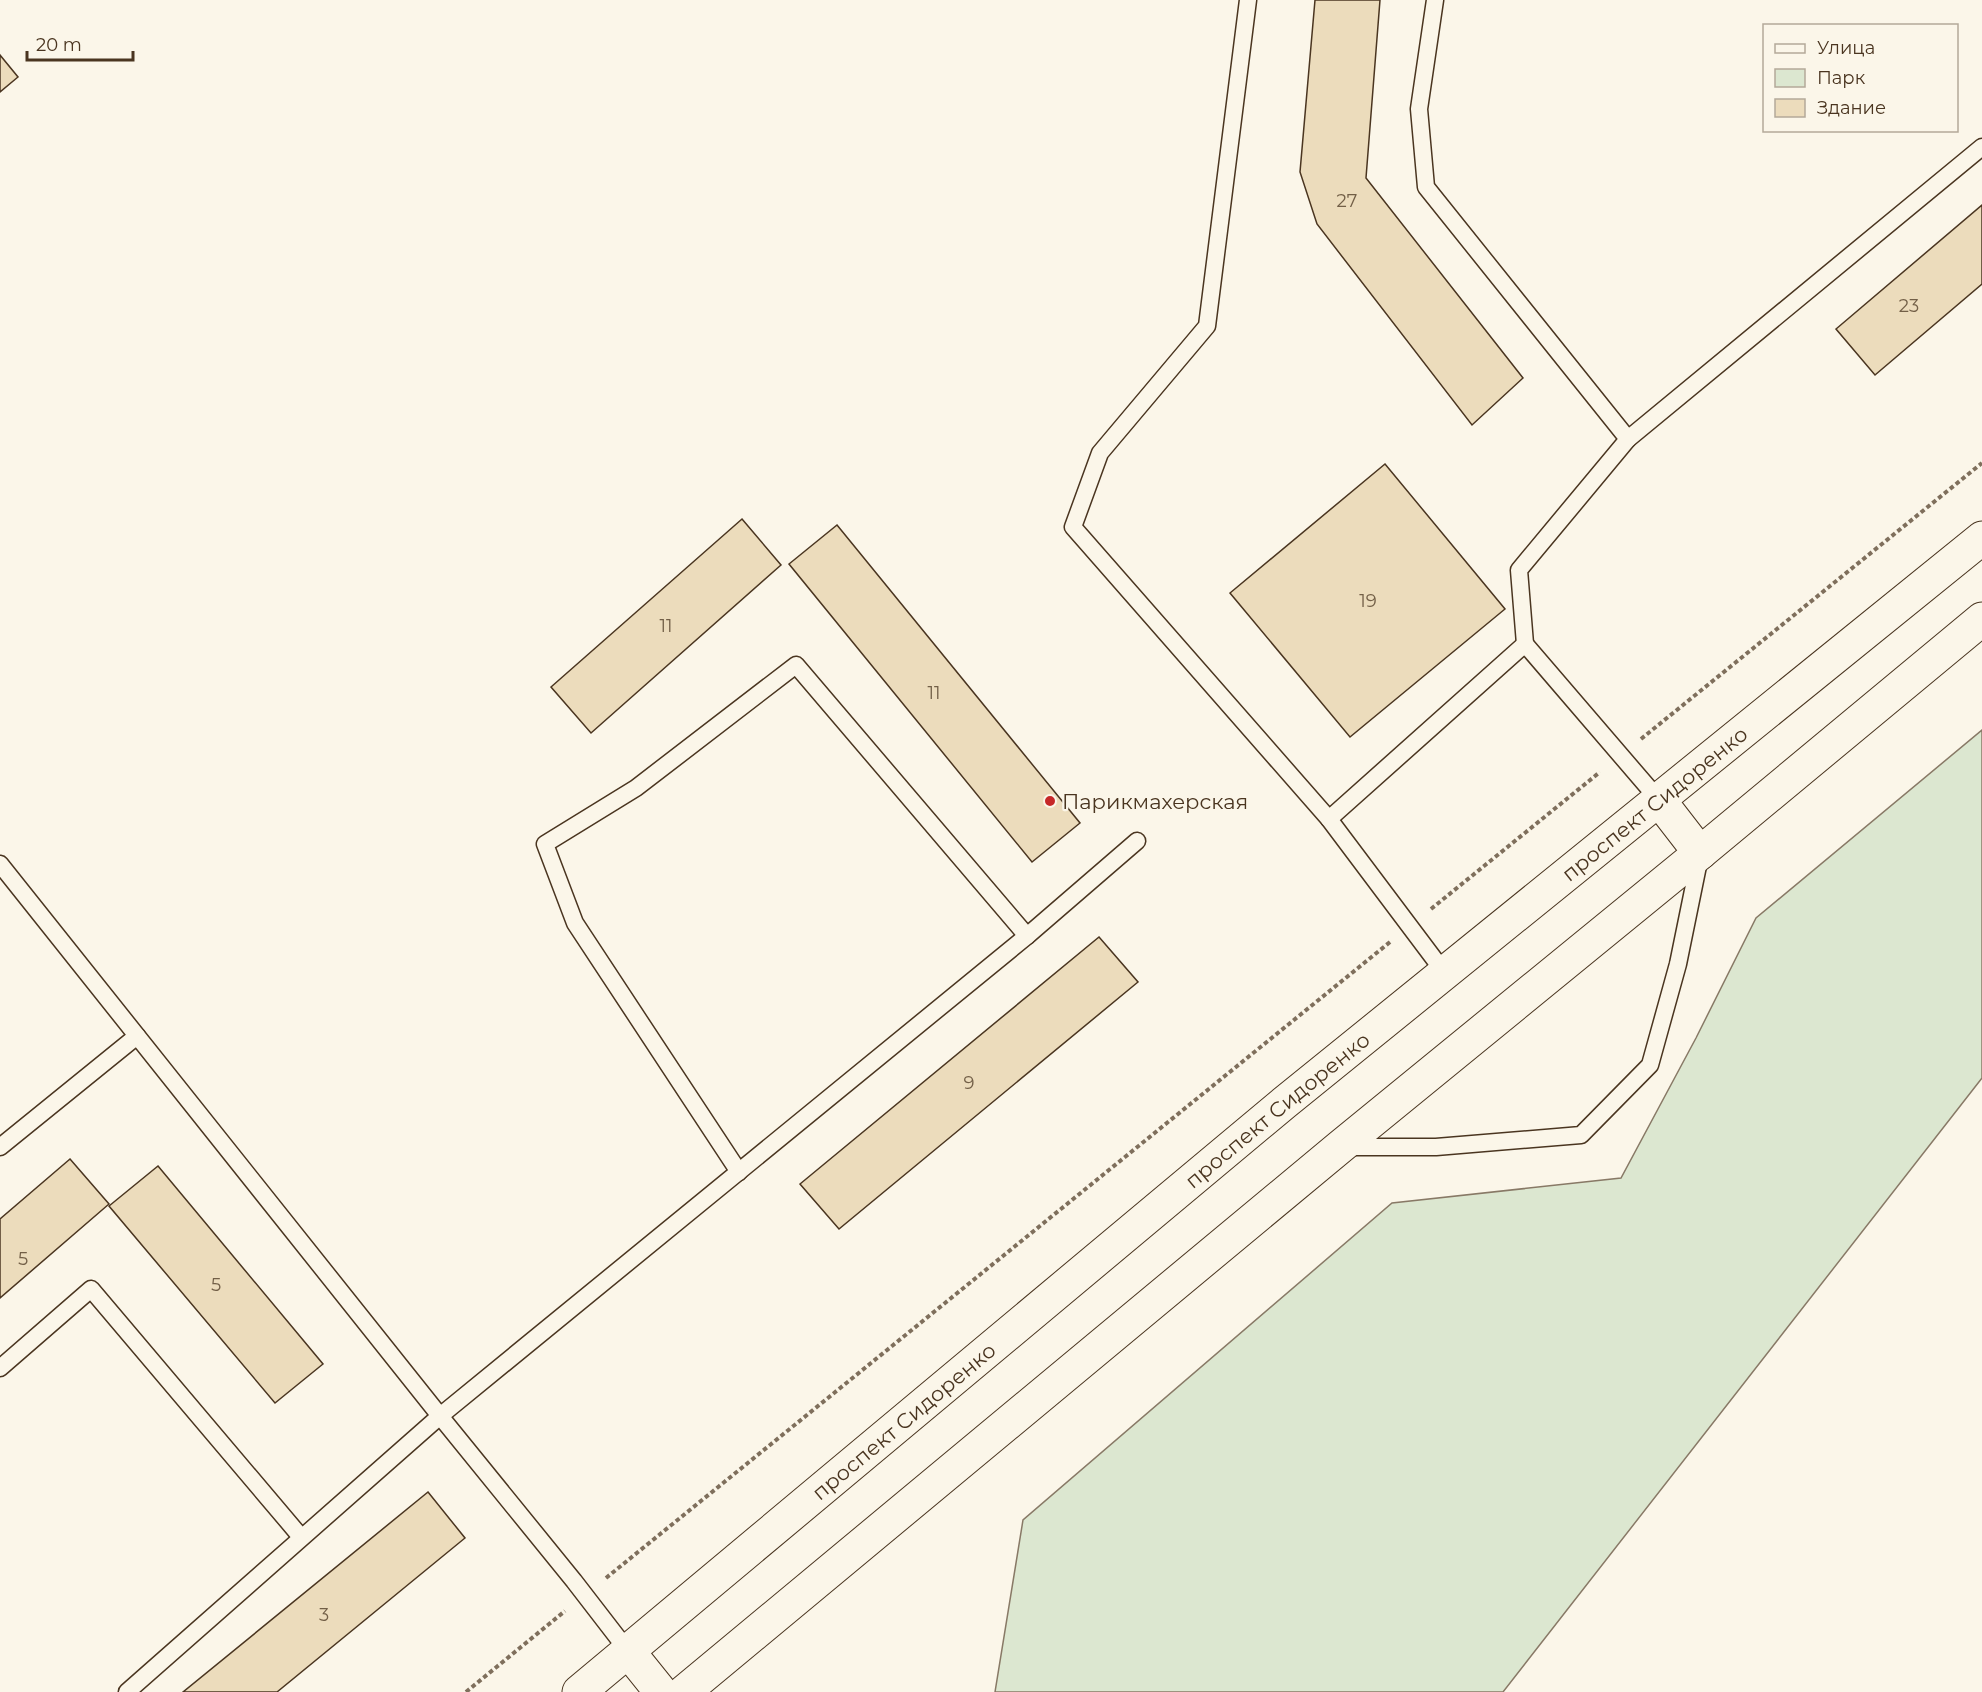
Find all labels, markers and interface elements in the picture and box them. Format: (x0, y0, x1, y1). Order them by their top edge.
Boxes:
scale bar (27, 24, 134, 62)
legend (1763, 24, 1958, 132)
text: 20 m (36, 34, 82, 56)
text: Улица (1817, 37, 1875, 59)
text: Парк (1817, 67, 1866, 89)
text: Здание (1817, 97, 1886, 119)
house number: 27 (1337, 190, 1357, 212)
house number: 23 (1899, 295, 1919, 317)
house number: 19 (1359, 590, 1377, 612)
house number: 11 (660, 615, 673, 637)
house number: 11 (928, 682, 941, 704)
street label: проспект Сидоренко (1556, 721, 1752, 886)
place label: Парикмахерская (1062, 789, 1248, 814)
marker: Парикмахерская (1043, 794, 1057, 808)
street label: проспект Сидоренко (1180, 1026, 1374, 1193)
house number: 9 (964, 1072, 975, 1094)
house number: 5 (18, 1248, 28, 1270)
house number: 5 (211, 1274, 221, 1296)
street label: проспект Сидоренко (807, 1337, 1001, 1505)
house number: 3 (319, 1604, 329, 1626)

